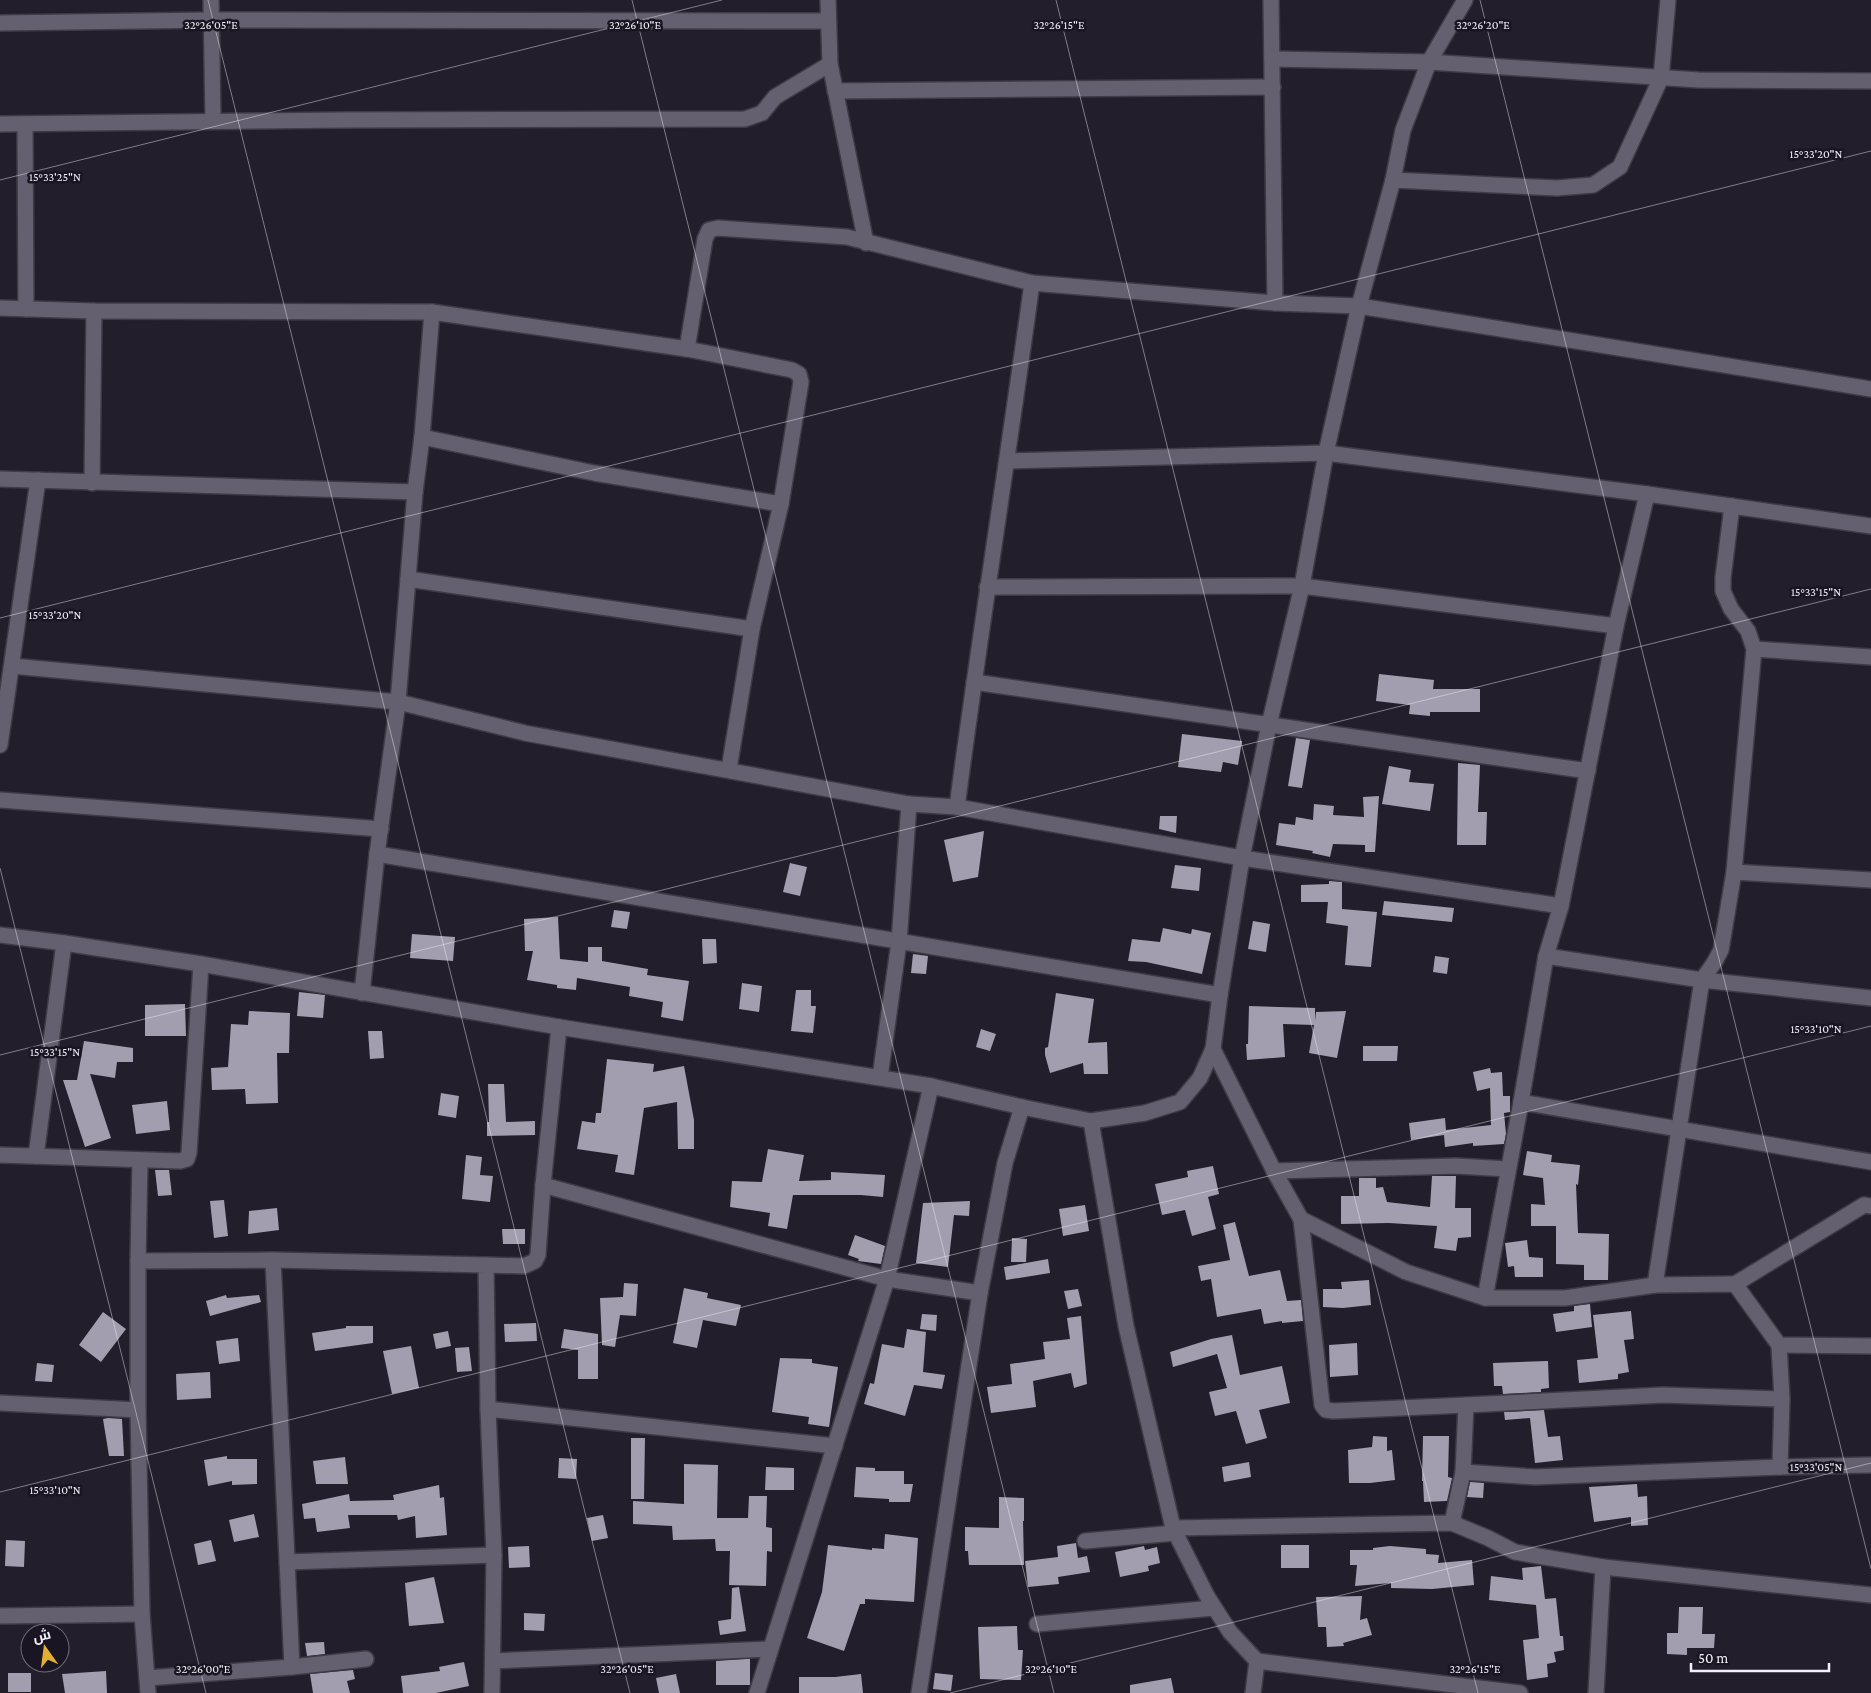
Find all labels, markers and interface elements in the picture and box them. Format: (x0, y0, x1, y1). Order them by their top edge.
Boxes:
text: 32°26'05"E (184, 18, 238, 32)
text: 32°26'10"E (609, 18, 662, 32)
text: 32°26'15"E (1033, 18, 1085, 32)
text: 32°26'20"E (1456, 18, 1510, 32)
text: 15°33'20"N (1790, 147, 1843, 161)
text: 15°33'25"N (29, 170, 81, 184)
text: 15°33'15"N (1791, 585, 1841, 599)
text: 15°33'20"N (29, 608, 82, 622)
text: 15°33'10"N (1790, 1022, 1842, 1036)
text: 15°33'15"N (30, 1045, 80, 1059)
text: 15°33'05"N (1790, 1460, 1842, 1474)
text: 15°33'10"N (29, 1483, 81, 1497)
north arrow (20, 1623, 70, 1673)
text: ش (31, 1625, 53, 1646)
scale bar (1691, 1640, 1828, 1672)
text: 50 m (1698, 1650, 1728, 1666)
text: 32°26'00"E (176, 1662, 231, 1676)
text: 32°26'05"E (600, 1662, 654, 1676)
text: 32°26'10"E (1025, 1662, 1078, 1676)
text: 32°26'15"E (1449, 1662, 1501, 1676)

